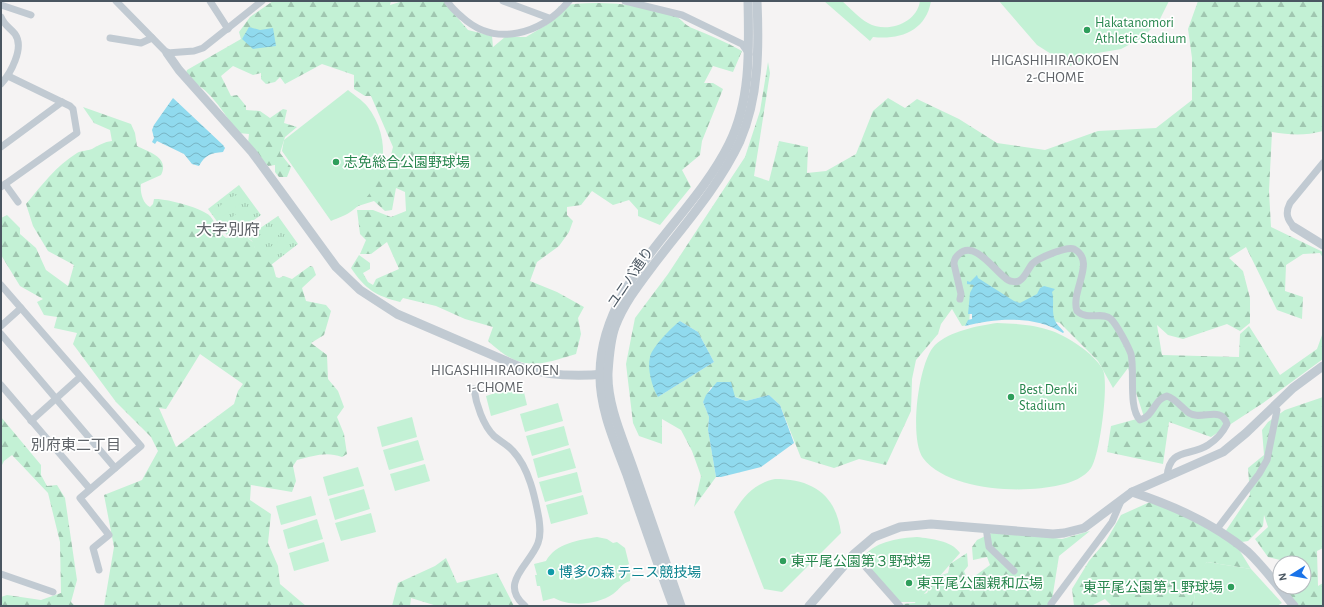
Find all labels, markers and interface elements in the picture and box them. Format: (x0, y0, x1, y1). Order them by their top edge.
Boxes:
place label: Hakatanomori Athletic Stadium (1095, 16, 1186, 46)
marker: Hakatanomori Athletic Stadium (1082, 25, 1092, 35)
district label: HIGASHIHIRAOKOEN 2-CHOME (991, 53, 1119, 85)
place label: 志免総合公園野球場 (344, 155, 470, 170)
marker: 志免総合公園野球場 (331, 157, 341, 167)
district label: 大字別府 (196, 222, 260, 238)
street label: ユニバ通り (605, 244, 656, 310)
district label: HIGASHIHIRAOKOEN 1-CHOME (431, 363, 559, 395)
place label: Best Denki Stadium (1019, 383, 1077, 413)
marker: Best Denki Stadium (1006, 392, 1016, 402)
district label: 別府東二丁目 (31, 437, 121, 453)
place label: 東平尾公園第３野球場 (791, 553, 931, 569)
north arrow (1272, 555, 1312, 595)
marker: 東平尾公園第３野球場 (778, 556, 788, 566)
place label: 博多の森 テニス競技場 (559, 564, 701, 580)
marker: 博多の森 テニス競技場 (546, 567, 556, 577)
text: N (1277, 572, 1289, 582)
place label: 東平尾公園親和広場 (917, 576, 1043, 591)
marker: 東平尾公園親和広場 (904, 578, 914, 588)
place label: 東平尾公園第１野球場 (1083, 579, 1223, 595)
marker: 東平尾公園第１野球場 (1226, 582, 1236, 592)

